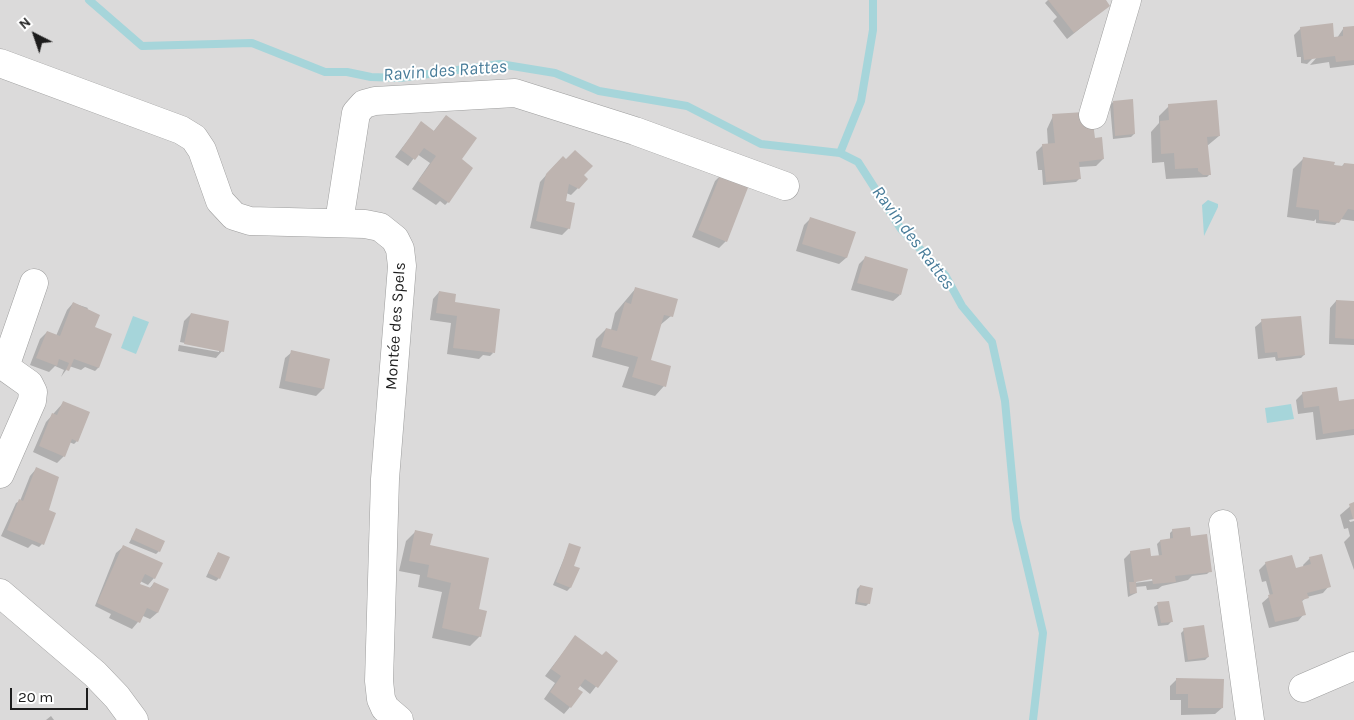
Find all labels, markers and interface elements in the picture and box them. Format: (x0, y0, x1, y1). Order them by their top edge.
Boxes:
north arrow (10, 10, 60, 60)
text: N (15, 14, 34, 33)
water label: Ravin des Rattes (382, 56, 508, 86)
water label: Ravin des Rattes (867, 182, 959, 294)
street label: Montée des Spels (382, 261, 410, 391)
scale bar (12, 678, 90, 710)
text: 20 m (18, 688, 53, 706)

